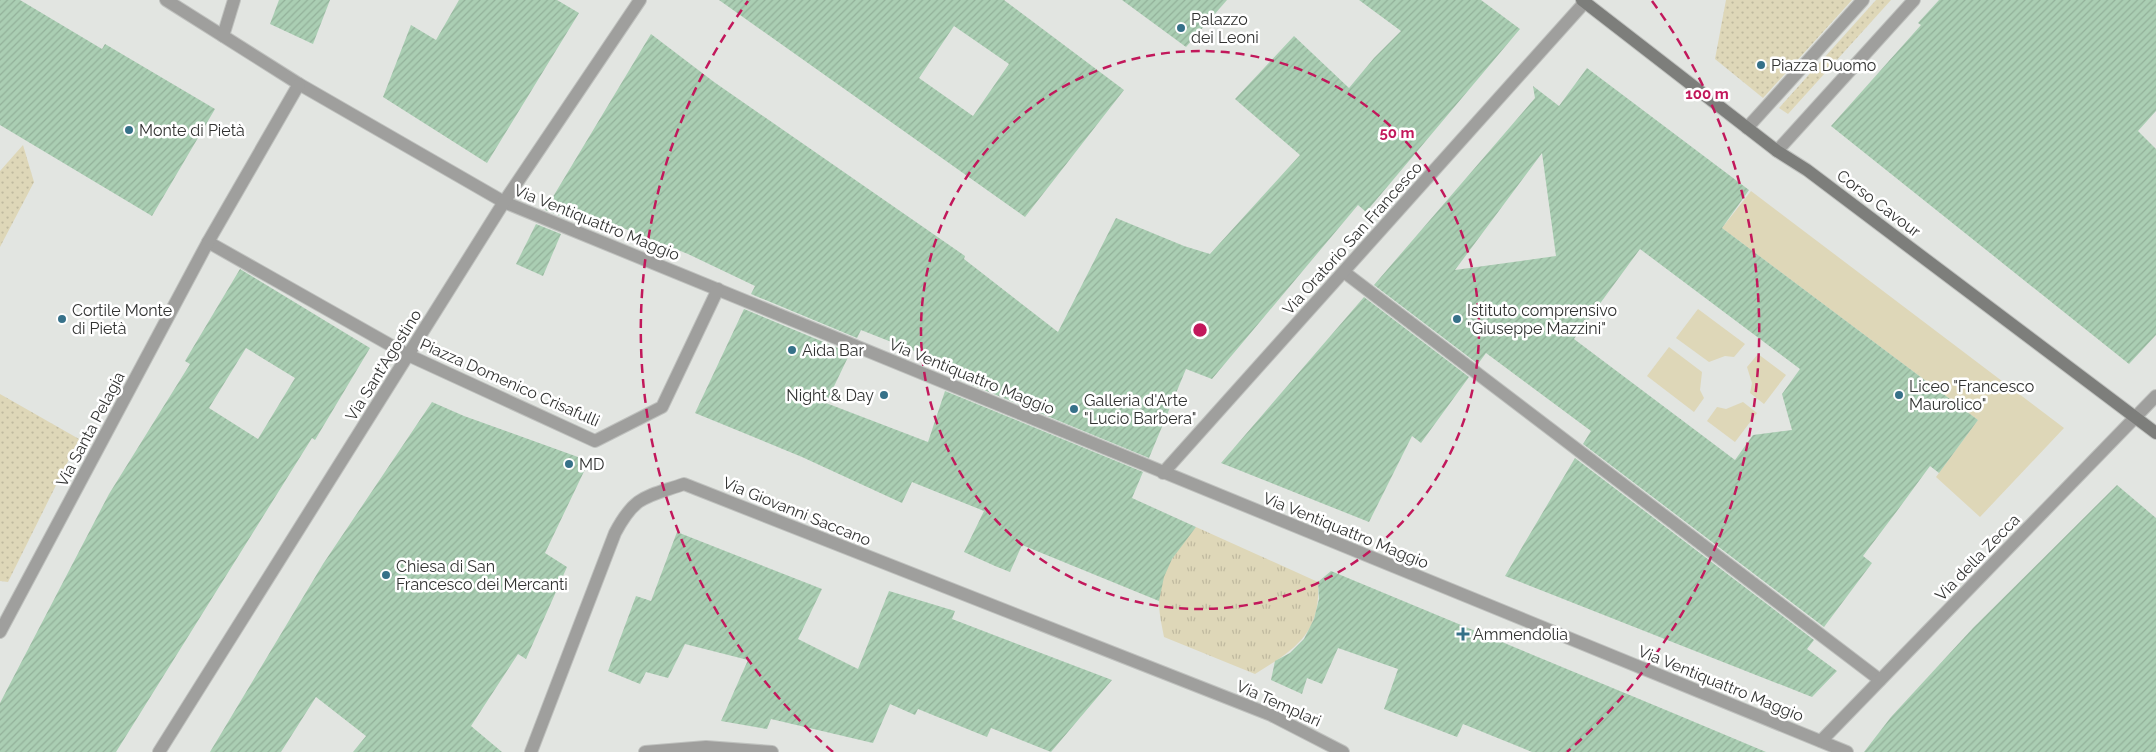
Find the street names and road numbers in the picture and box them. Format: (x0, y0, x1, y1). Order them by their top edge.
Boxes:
street label: Via Oratorio San Francesco (1279, 158, 1426, 319)
street label: Corso Cavour (1833, 166, 1925, 241)
street label: Via Ventiquattro Maggio (511, 180, 682, 264)
street label: Via Sant'Agostino (342, 306, 425, 424)
street label: Piazza Domenico Crisafulli (417, 334, 602, 431)
street label: Via Ventiquattro Maggio (886, 334, 1057, 418)
street label: Via Santa Pelagia (52, 369, 129, 490)
street label: Via Giovanni Saccano (720, 473, 874, 550)
street label: Via Ventiquattro Maggio (1260, 488, 1431, 572)
street label: Via della Zecca (1931, 510, 2024, 605)
street label: Via Ventiquattro Maggio (1635, 641, 1806, 725)
street label: Via Templari (1233, 676, 1324, 731)

